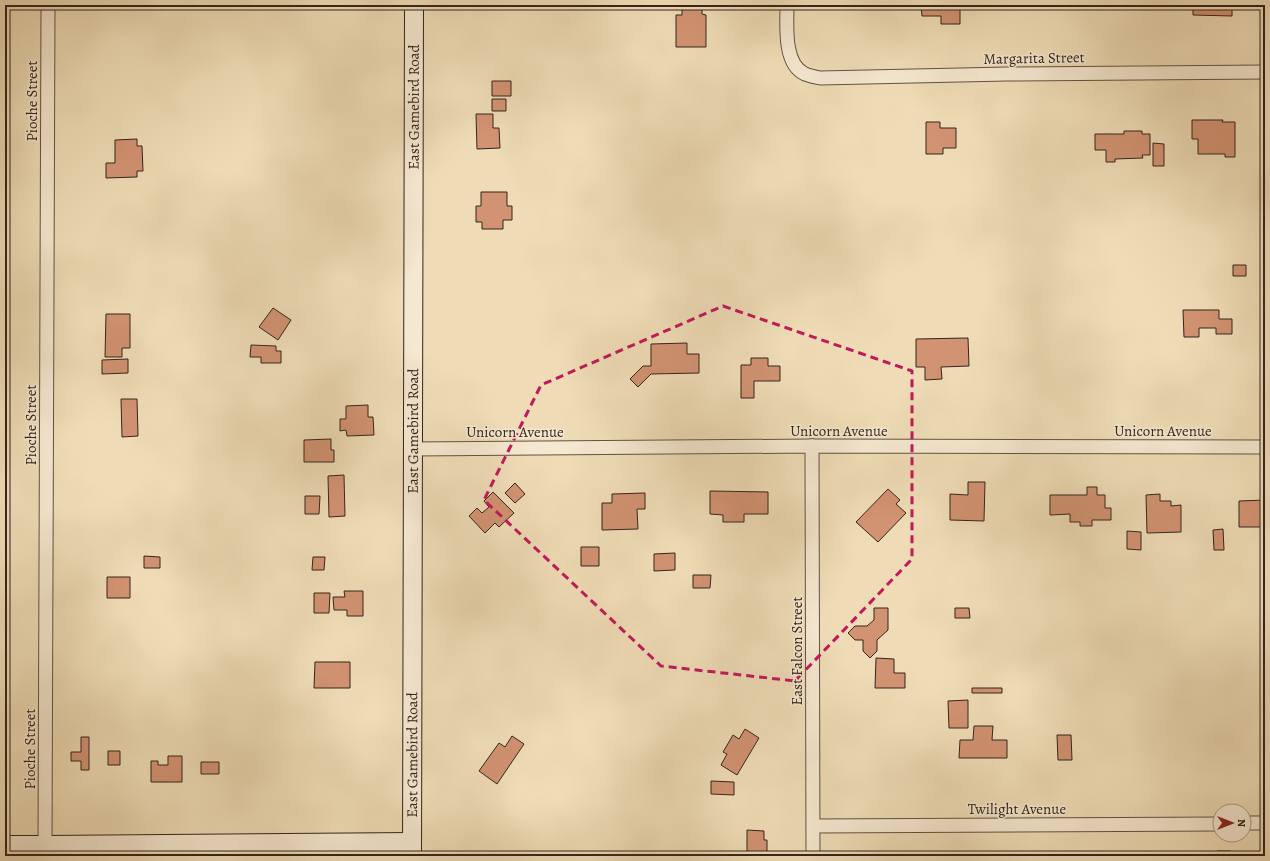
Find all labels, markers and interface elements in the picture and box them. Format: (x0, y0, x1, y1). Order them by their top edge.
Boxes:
street label: East Gamebird Road (404, 43, 424, 170)
street label: Margarita Street (983, 47, 1085, 69)
street label: Pioche Street (22, 61, 42, 141)
street label: East Gamebird Road (403, 367, 423, 494)
street label: Pioche Street (21, 385, 41, 465)
street label: Unicorn Avenue (790, 421, 888, 441)
street label: Unicorn Avenue (1114, 421, 1212, 441)
street label: Unicorn Avenue (466, 422, 564, 442)
street label: East Falcon Street (787, 597, 807, 705)
street label: East Gamebird Road (402, 691, 422, 818)
street label: Pioche Street (20, 709, 40, 789)
street label: Twilight Avenue (968, 799, 1066, 819)
north arrow (1212, 803, 1252, 843)
text: N (1234, 819, 1249, 827)

